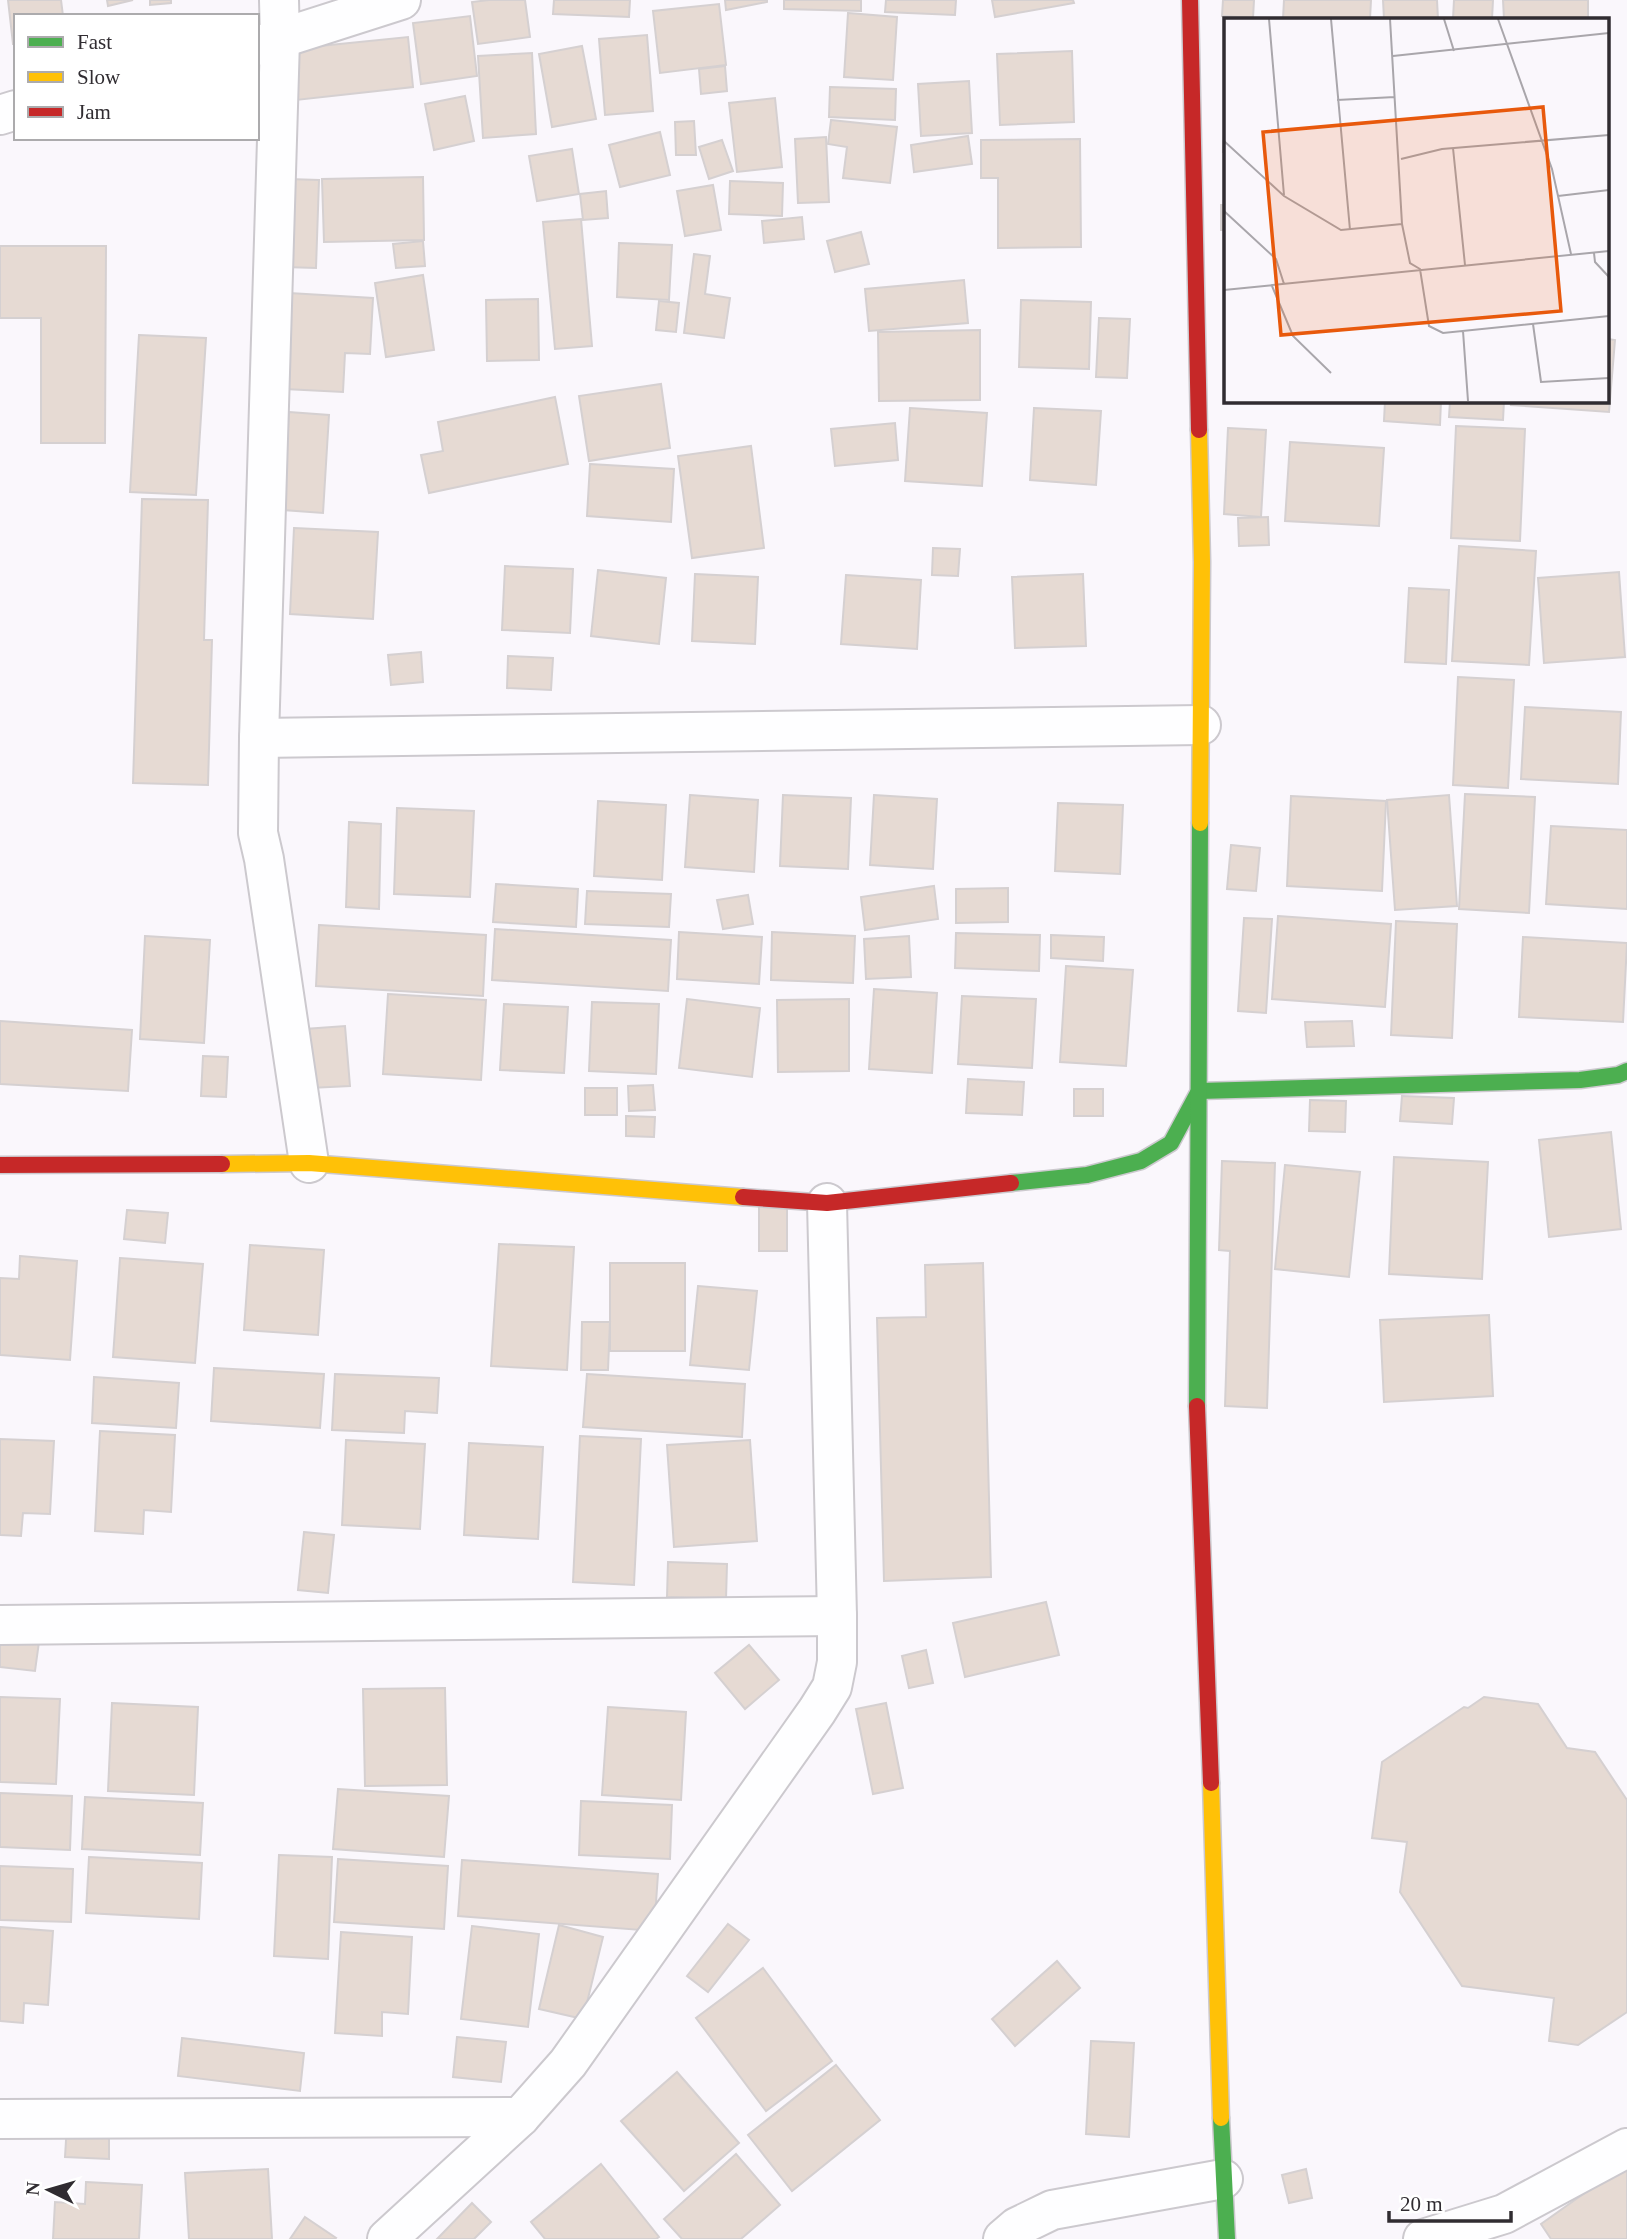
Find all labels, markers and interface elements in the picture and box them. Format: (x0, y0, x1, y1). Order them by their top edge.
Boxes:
legend (14, 14, 259, 140)
inset map (1224, 18, 1610, 402)
text: Fast (77, 30, 112, 54)
text: Slow (77, 65, 121, 89)
text: Jam (77, 100, 111, 124)
north arrow (14, 2155, 84, 2225)
scale bar (1389, 2180, 1512, 2224)
text: N (22, 2181, 44, 2196)
text: 20 m (1400, 2192, 1443, 2216)

